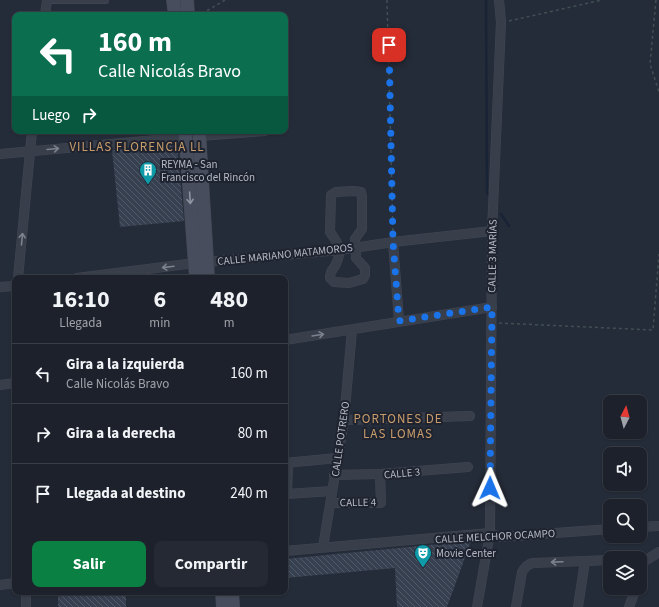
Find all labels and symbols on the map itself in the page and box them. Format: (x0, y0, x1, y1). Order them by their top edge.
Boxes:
pin (372, 28, 406, 62)
district label: VILLAS FLORENCIA LL (69, 138, 205, 156)
one-way arrow (46, 145, 59, 153)
place label: REYMA - San Francisco del Rincón (161, 157, 255, 185)
building icon: REYMA - San Francisco del Rincón (138, 160, 158, 185)
one-way arrow (187, 191, 194, 204)
street label: CALLE 3 MARÍAS (484, 219, 501, 293)
one-way arrow (18, 233, 25, 246)
street label: CALLE MARIANO MATAMOROS (217, 240, 354, 269)
one-way arrow (162, 263, 175, 270)
one-way arrow (312, 331, 325, 339)
north arrow (603, 395, 647, 439)
street label: CALLE POTRERO (328, 401, 353, 478)
district label: PORTONES DE LAS LOMAS (353, 410, 443, 443)
street label: CALLE 3 (383, 464, 421, 483)
position arrow (469, 467, 511, 509)
street label: CALLE 4 (340, 495, 377, 510)
street label: CALLE MELCHOR OCAMPO (435, 526, 555, 547)
theatre icon: Movie Center (413, 543, 433, 568)
place label: Movie Center (436, 546, 496, 561)
one-way arrow (551, 558, 564, 566)

